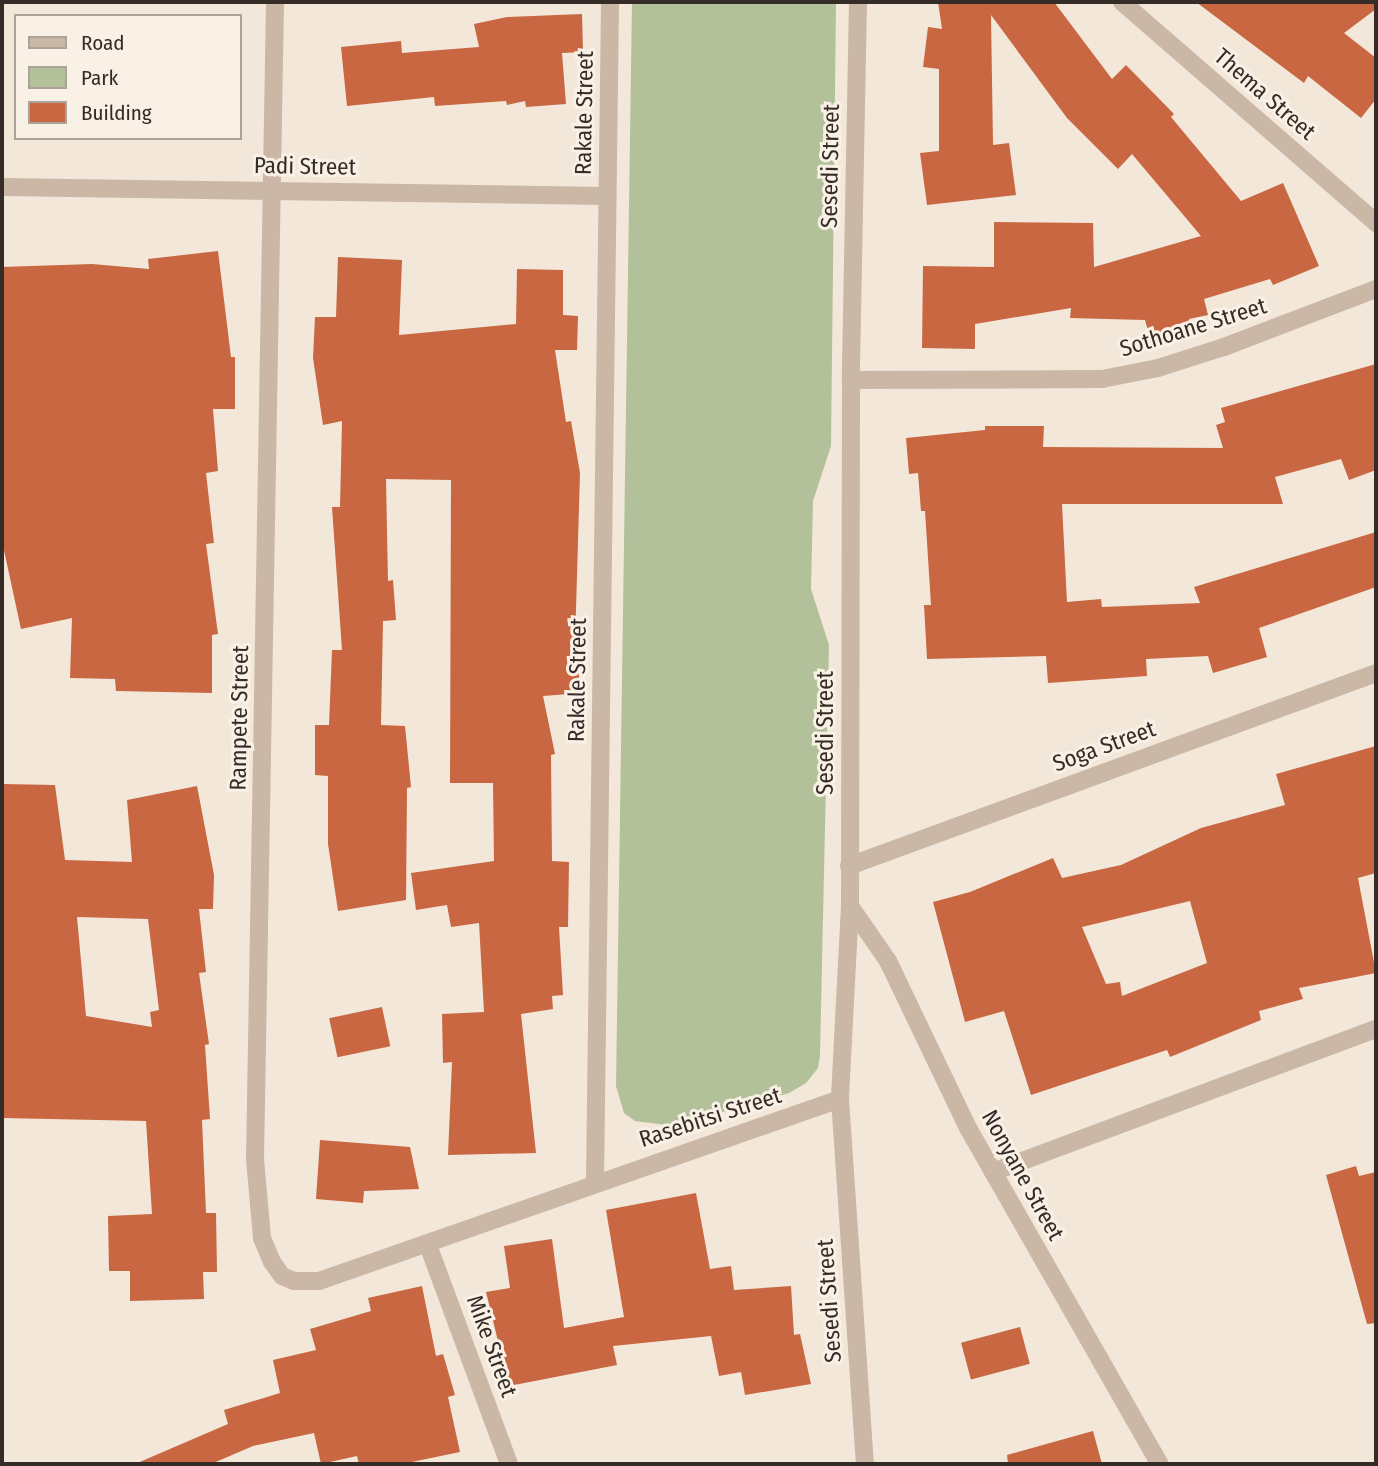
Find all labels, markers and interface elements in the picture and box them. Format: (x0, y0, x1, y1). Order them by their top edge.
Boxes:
legend (14, 14, 242, 140)
text: Road (81, 30, 125, 56)
street label: Thema Street (1209, 43, 1321, 145)
street label: Rakale Street (569, 51, 599, 175)
text: Park (81, 65, 118, 91)
text: Building (81, 100, 152, 126)
street label: Sesedi Street (815, 104, 845, 228)
street label: Padi Street (254, 151, 356, 181)
street label: Sothoane Street (1116, 292, 1270, 362)
street label: Rakale Street (562, 618, 592, 742)
street label: Rampete Street (224, 645, 254, 791)
street label: Sesedi Street (811, 671, 839, 795)
street label: Soga Street (1049, 715, 1159, 777)
street label: Rasebitsi Street (635, 1081, 785, 1153)
street label: Nonyane Street (976, 1105, 1070, 1245)
street label: Sesedi Street (811, 1238, 847, 1364)
street label: Mike Street (461, 1291, 523, 1401)

